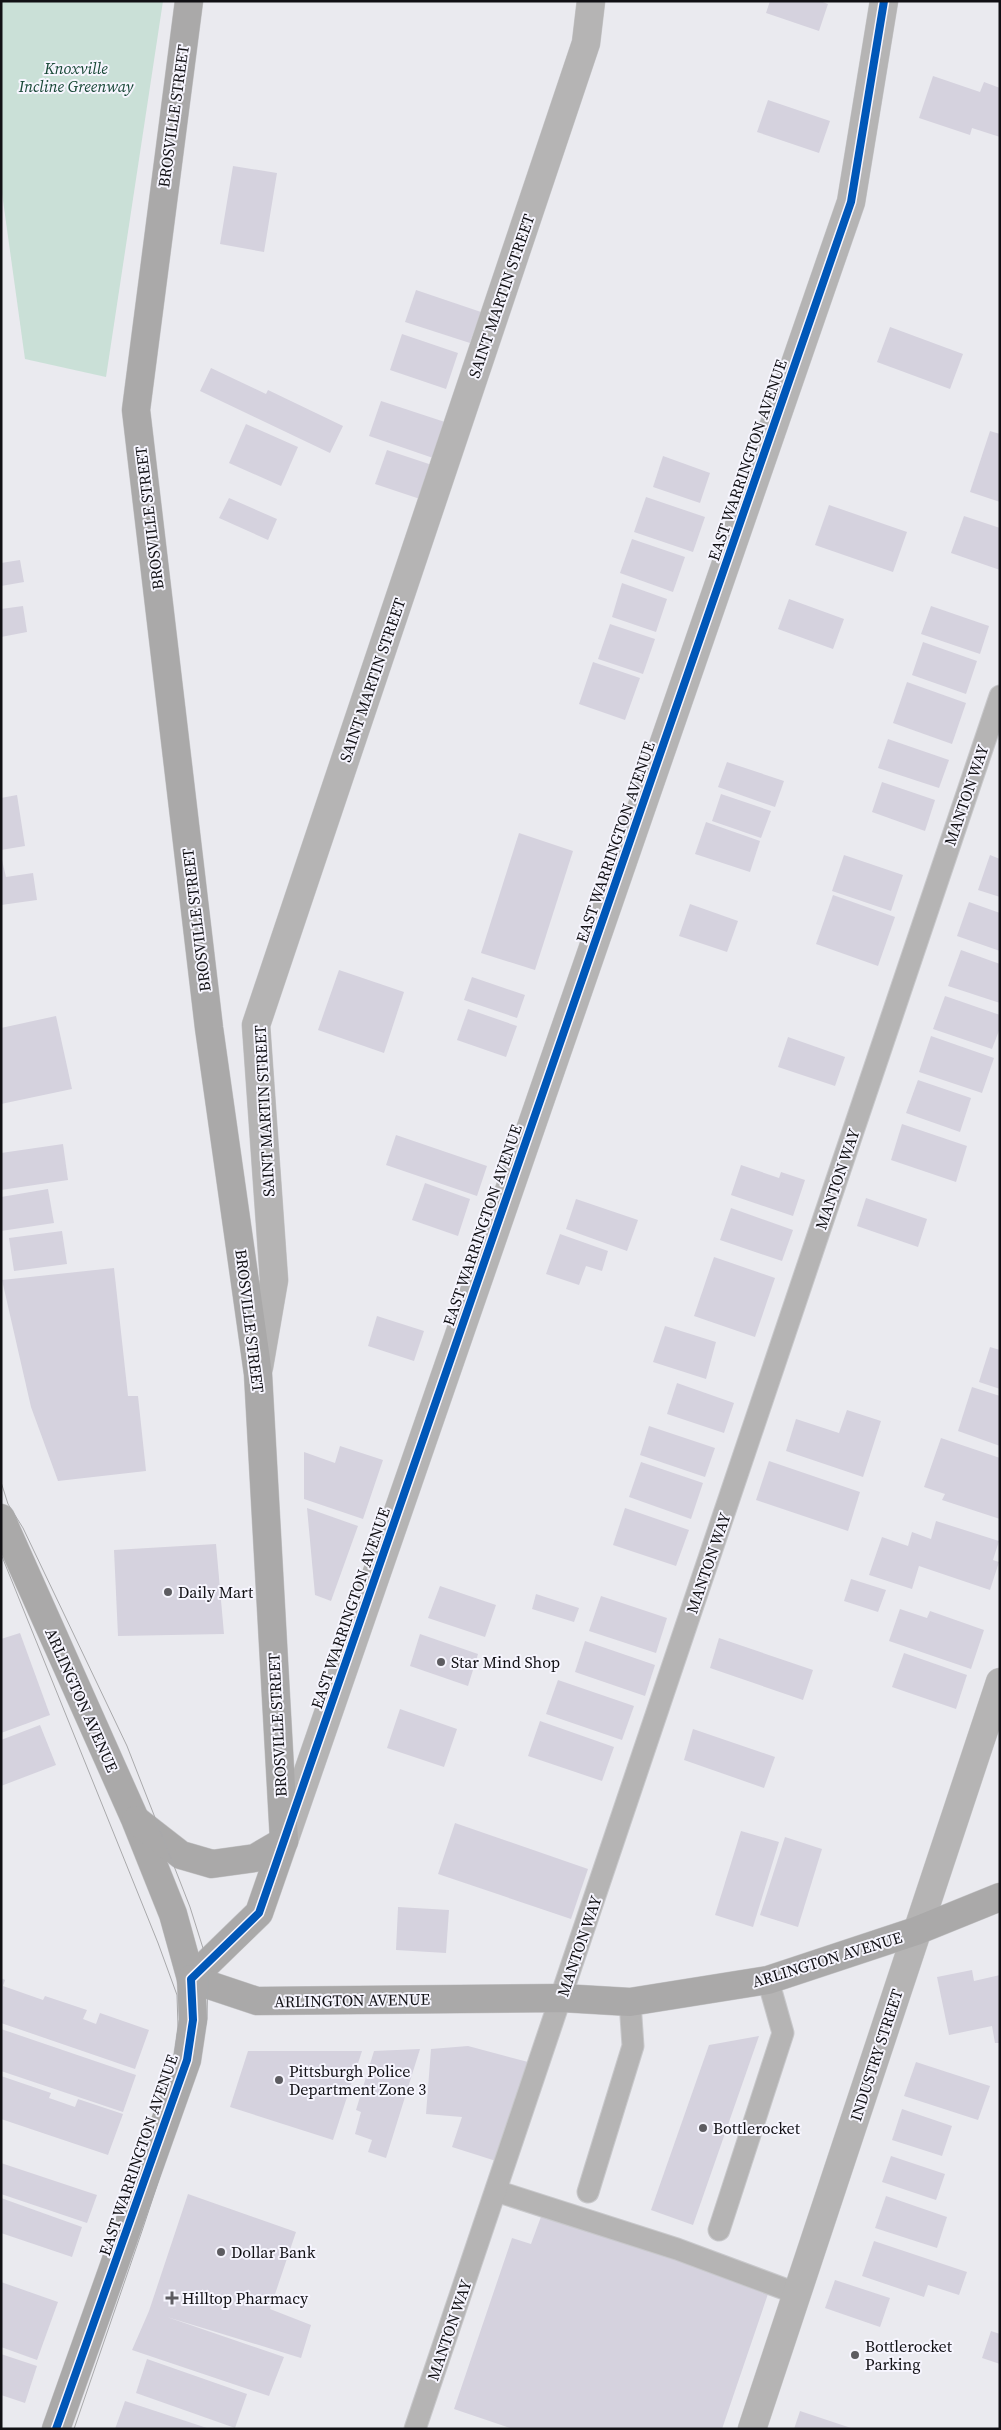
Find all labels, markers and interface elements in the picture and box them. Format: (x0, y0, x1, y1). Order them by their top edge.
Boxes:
street label: BROSVILLE STREET (152, 43, 194, 189)
park label: Knoxville Incline Greenway (18, 57, 134, 97)
street label: SAINT MARTIN STREET (463, 211, 540, 381)
street label: EAST WARRINGTON AVENUE (702, 356, 792, 564)
street label: BROSVILLE STREET (129, 445, 169, 591)
street label: SAINT MARTIN STREET (334, 595, 411, 765)
street label: EAST WARRINGTON AVENUE (570, 738, 660, 946)
street label: MANTON WAY (938, 742, 994, 848)
street label: BROSVILLE STREET (176, 847, 216, 993)
street label: SAINT MARTIN STREET (248, 1024, 279, 1198)
street label: EAST WARRINGTON AVENUE (437, 1121, 527, 1329)
street label: MANTON WAY (809, 1126, 865, 1232)
street label: BROSVILLE STREET (230, 1248, 270, 1394)
street label: EAST WARRINGTON AVENUE (305, 1504, 395, 1712)
street label: MANTON WAY (680, 1510, 736, 1616)
place label: Daily Mart (178, 1581, 254, 1603)
marker: Daily Mart (162, 1586, 174, 1598)
street label: ARLINGTON AVENUE (40, 1624, 124, 1776)
place label: Star Mind Shop (451, 1651, 560, 1673)
street label: BROSVILLE STREET (262, 1652, 292, 1798)
marker: Star Mind Shop (435, 1656, 447, 1668)
street label: MANTON WAY (551, 1893, 607, 1999)
street label: ARLINGTON AVENUE (749, 1926, 905, 1992)
street label: INDUSTRY STREET (844, 1986, 908, 2124)
street label: ARLINGTON AVENUE (274, 1988, 430, 2012)
street label: EAST WARRINGTON AVENUE (93, 2051, 183, 2259)
place label: Pittsburgh Police Department Zone 3 (289, 2060, 426, 2100)
marker: Pittsburgh Police Department Zone 3 (273, 2074, 285, 2086)
place label: Bottlerocket (713, 2117, 801, 2139)
marker: Bottlerocket (697, 2122, 709, 2134)
place label: Dollar Bank (231, 2241, 316, 2263)
marker: Dollar Bank (215, 2246, 227, 2258)
street label: MANTON WAY (421, 2277, 477, 2383)
place label: Hilltop Pharmacy (182, 2287, 309, 2309)
marker: Hilltop Pharmacy (166, 2292, 178, 2304)
place label: Bottlerocket Parking (865, 2335, 953, 2375)
marker: Bottlerocket Parking (849, 2349, 861, 2361)

